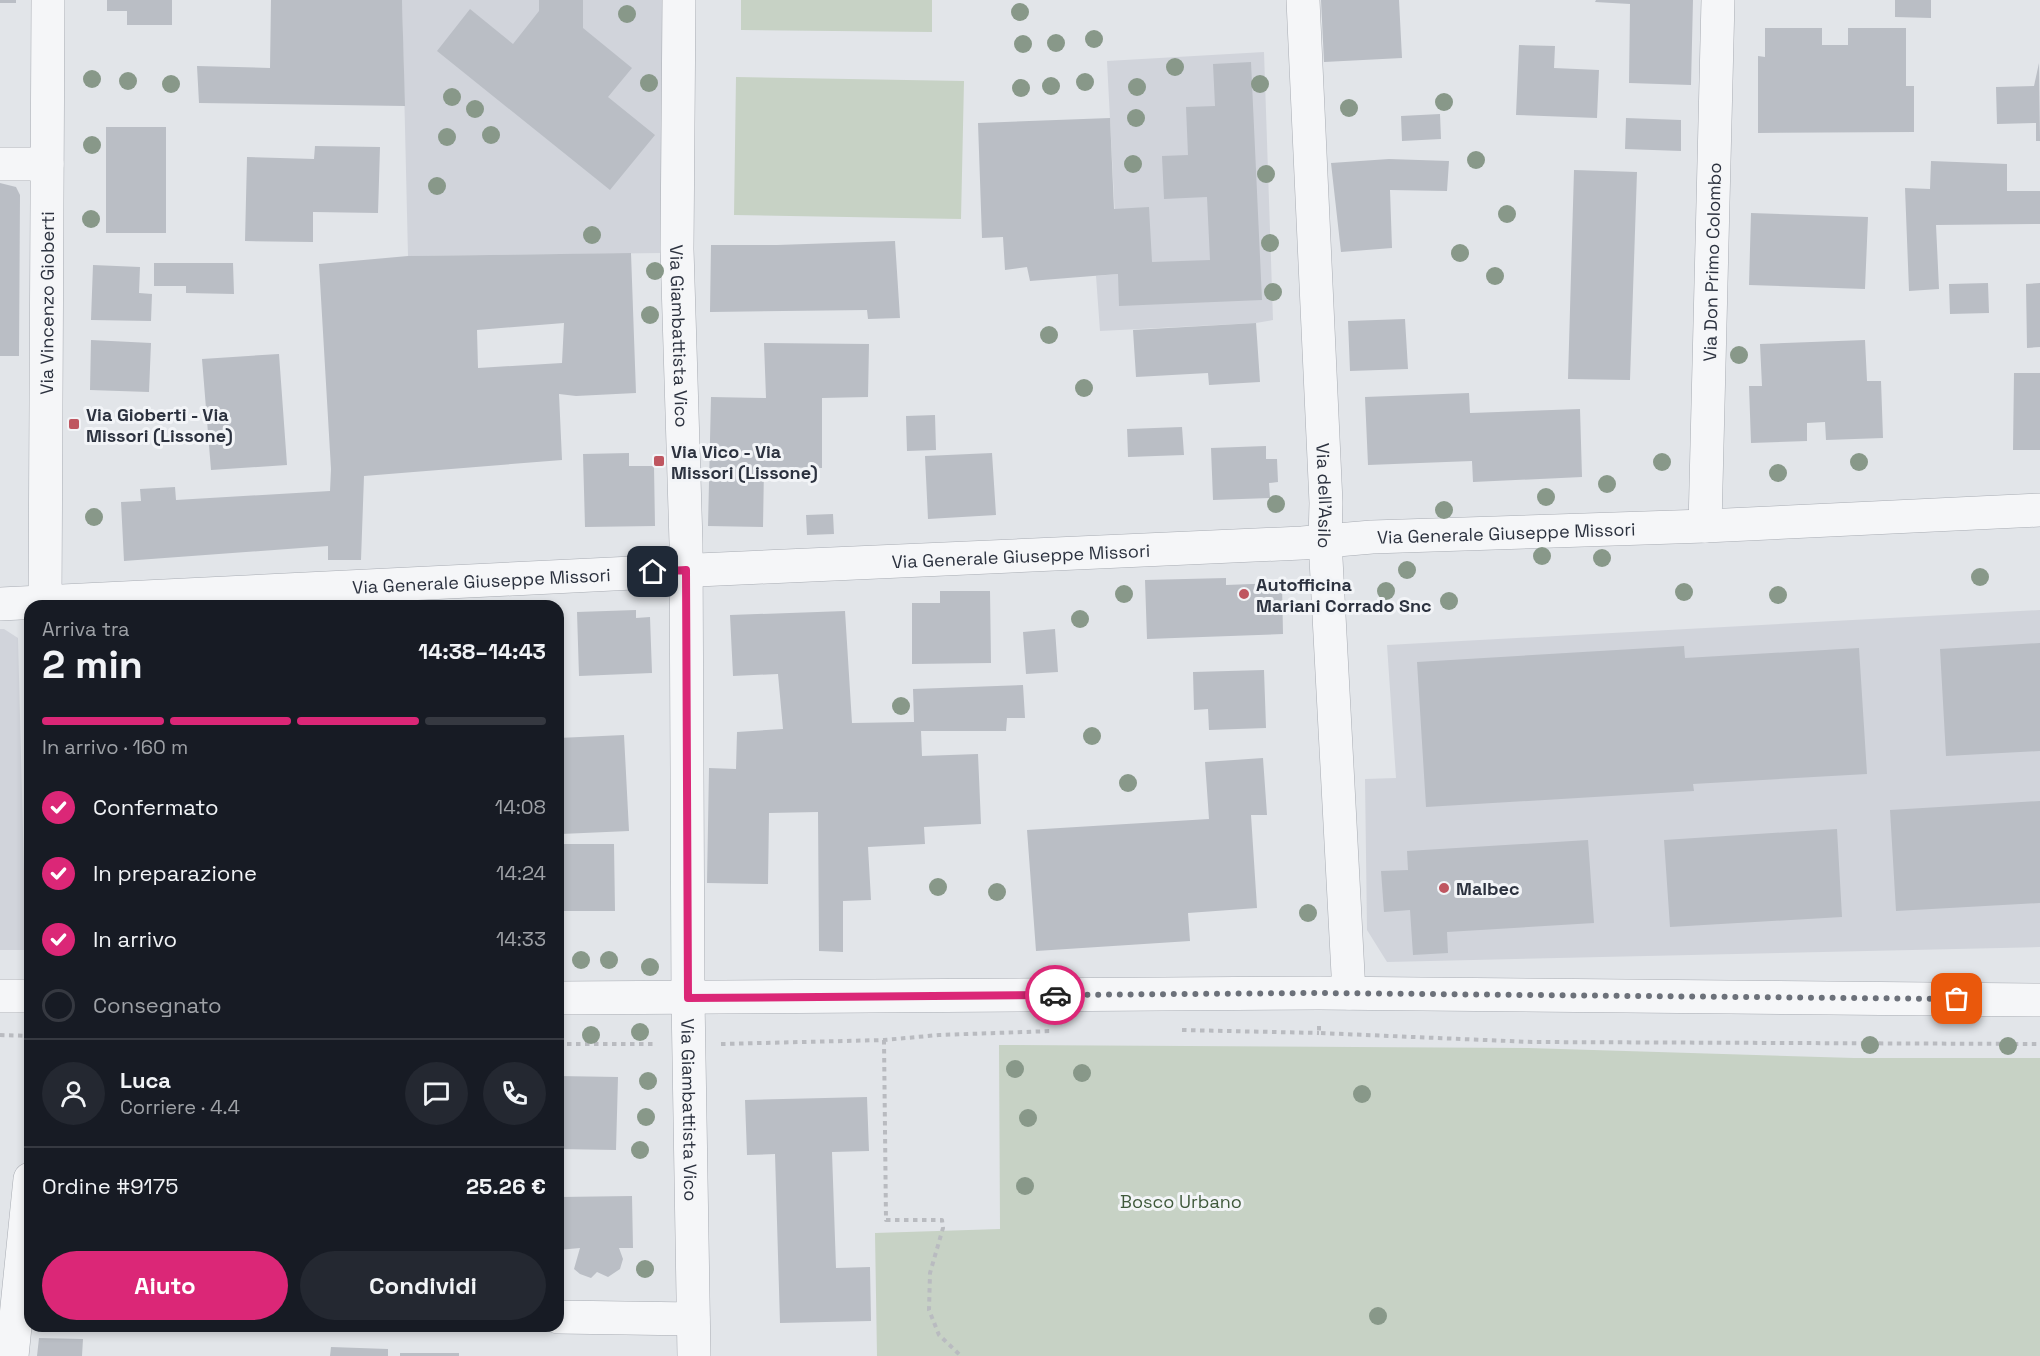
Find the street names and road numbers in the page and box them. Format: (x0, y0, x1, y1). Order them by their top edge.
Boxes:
street label: Via Don Primo Colombo (1698, 162, 1725, 362)
street label: Via Vincenzo Gioberti (35, 211, 58, 395)
street label: Via Giambattista Vico (665, 244, 694, 428)
street label: Via dell'Asilo (1312, 442, 1338, 549)
street label: Via Generale Giuseppe Missori (1377, 517, 1636, 548)
street label: Via Generale Giuseppe Missori (891, 538, 1151, 573)
street label: Via Generale Giuseppe Missori (352, 563, 611, 598)
street label: Via Giambattista Vico (677, 1018, 703, 1201)

